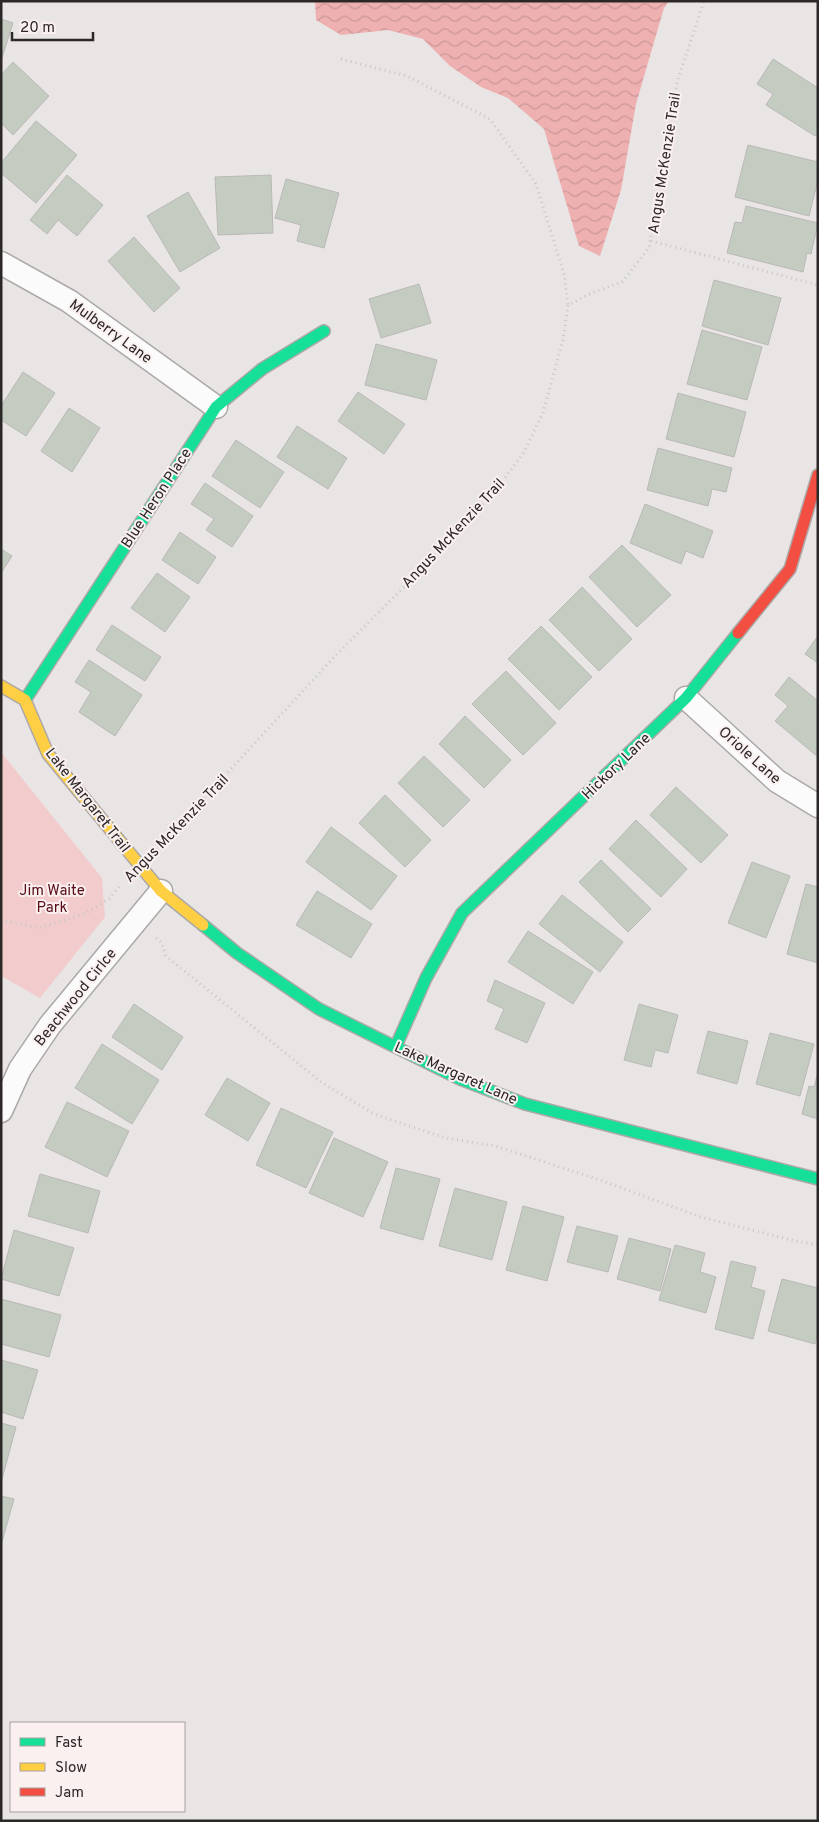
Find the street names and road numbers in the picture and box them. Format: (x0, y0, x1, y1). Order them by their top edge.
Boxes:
street label: Angus McKenzie Trail (645, 91, 686, 235)
street label: Mulberry Lane (65, 296, 155, 369)
street label: Blue Heron Place (118, 445, 197, 552)
street label: Angus McKenzie Trail (398, 475, 510, 593)
street label: Oriole Lane (714, 723, 784, 789)
street label: Hickory Lane (579, 730, 655, 805)
street label: Lake Margaret Trail (40, 745, 134, 857)
street label: Angus McKenzie Trail (121, 771, 234, 887)
street label: Beachwood Cirlce (31, 945, 121, 1051)
street label: Lake Margaret Lane (391, 1039, 520, 1110)

